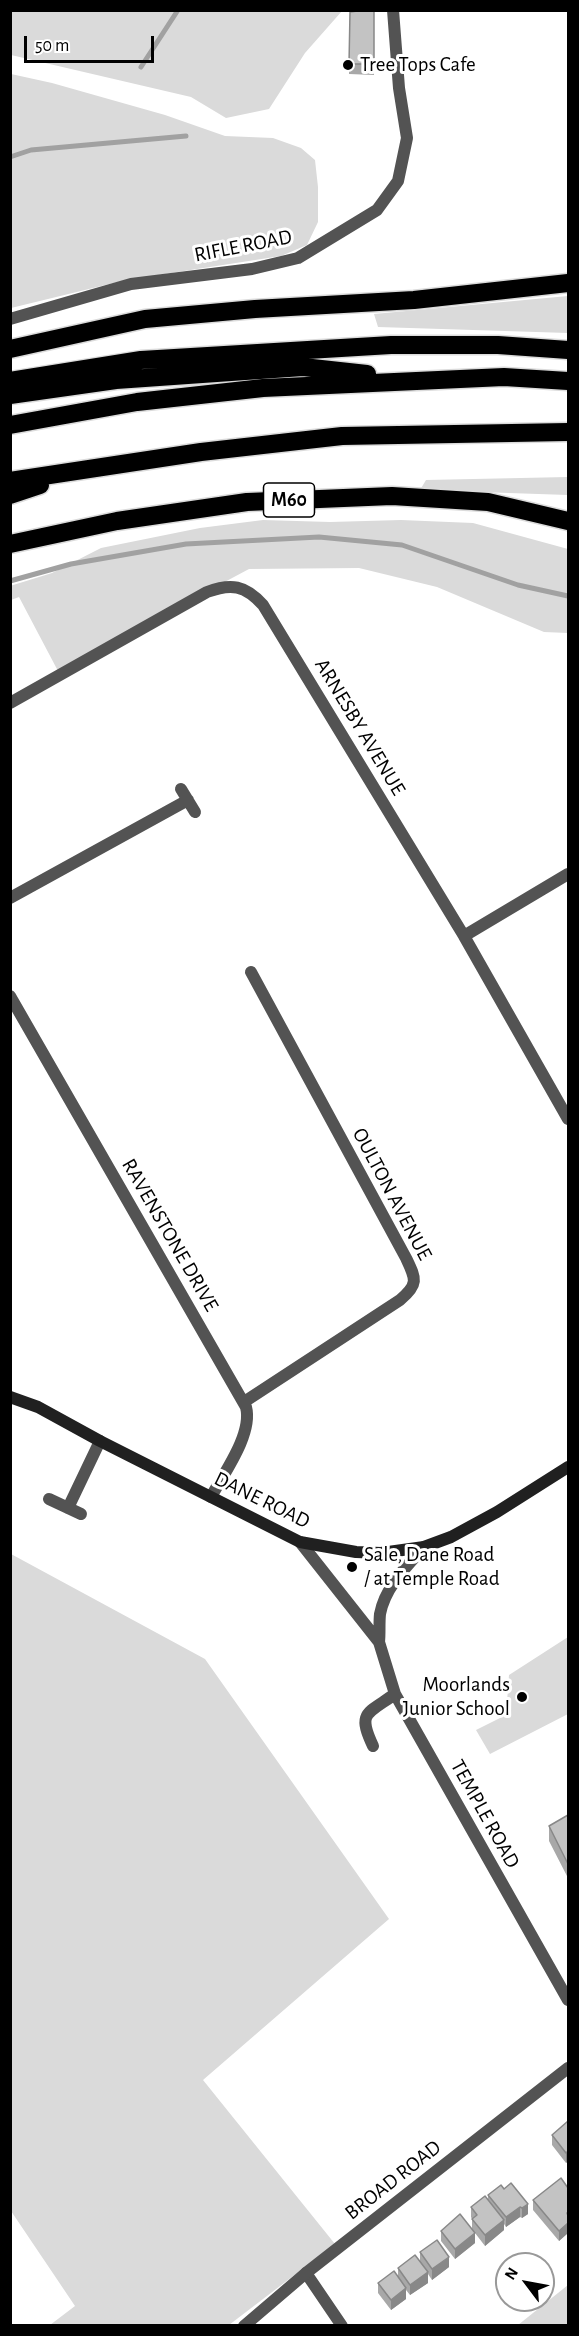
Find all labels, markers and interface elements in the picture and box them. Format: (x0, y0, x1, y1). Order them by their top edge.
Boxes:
scale bar (27, 24, 158, 62)
text: 50 m (35, 37, 69, 55)
place label: Tree Tops Cafe (360, 52, 476, 78)
marker: Tree Tops Cafe (341, 58, 355, 72)
street label: RIFLE ROAD (192, 224, 294, 268)
road number: M60 (264, 483, 314, 517)
street label: ARNESBY AVENUE (309, 654, 411, 800)
street label: OULTON AVENUE (347, 1124, 437, 1264)
street label: RAVENSTONE DRIVE (116, 1154, 224, 1316)
street label: DANE ROAD (210, 1466, 314, 1534)
place label: Sale, Dane Road / at Temple Road (364, 1542, 500, 1592)
marker: Sale, Dane Road / at Temple Road (345, 1560, 359, 1574)
place label: Moorlands Junior School (403, 1672, 510, 1722)
marker: Moorlands Junior School (515, 1690, 529, 1704)
street label: TEMPLE ROAD (445, 1755, 525, 1873)
street label: BROAD ROAD (340, 2135, 446, 2225)
north arrow (495, 2252, 555, 2312)
text: N (502, 2265, 521, 2282)

